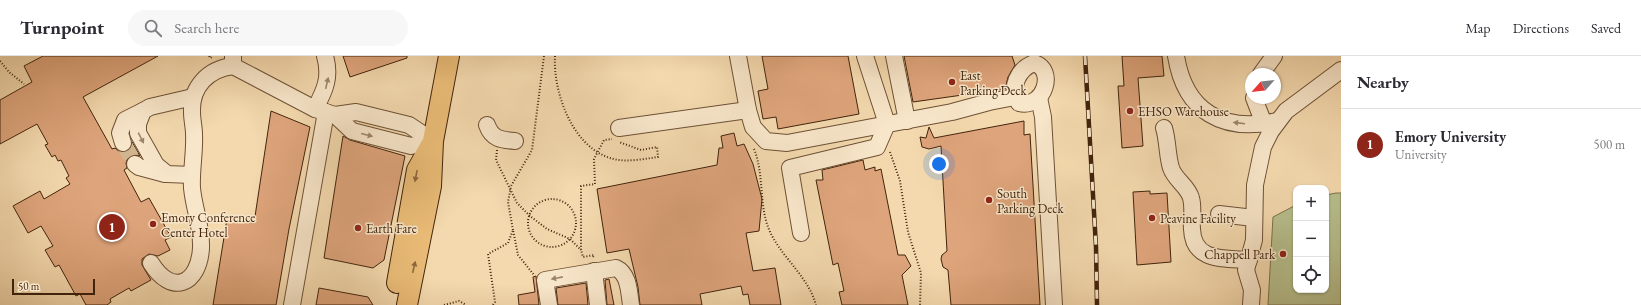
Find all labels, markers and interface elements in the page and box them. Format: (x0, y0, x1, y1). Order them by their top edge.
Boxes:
search box (128, 10, 408, 46)
text: Turnpoint (20, 15, 104, 40)
icon: search (142, 17, 164, 39)
text: Search here (174, 18, 239, 37)
text: Map (1465, 19, 1491, 37)
text: Directions (1513, 19, 1569, 37)
text: Saved (1591, 19, 1621, 37)
place label: East Parking Deck (960, 67, 1027, 99)
north arrow (1245, 68, 1281, 104)
text: Nearby (1357, 71, 1409, 93)
one-way arrow (324, 77, 330, 89)
marker: East Parking Deck (947, 77, 957, 87)
place label: EHSO Warehouse (1138, 103, 1229, 120)
marker: EHSO Warehouse (1125, 106, 1135, 116)
one-way arrow (1233, 120, 1245, 126)
text: Emory University (1395, 127, 1506, 146)
one-way arrow (138, 132, 145, 144)
one-way arrow (361, 132, 374, 138)
text: 1 (1367, 136, 1373, 153)
text: 500 m (1594, 136, 1625, 153)
text: University (1395, 146, 1447, 163)
your location (929, 154, 949, 174)
one-way arrow (413, 170, 419, 182)
place label: South Parking Deck (997, 185, 1064, 217)
map controls (1293, 185, 1329, 293)
button: + (1293, 185, 1329, 221)
marker: South Parking Deck (984, 195, 994, 205)
place label: Emory Conference Center Hotel (161, 209, 255, 241)
place label: Peavine Facility (1160, 210, 1236, 227)
pin: 1 (99, 212, 125, 242)
marker: Peavine Facility (1147, 213, 1157, 223)
marker: Emory Conference Center Hotel (148, 219, 158, 229)
place label: Earth Fare (366, 220, 417, 237)
button: − (1293, 221, 1329, 257)
marker: Earth Fare (353, 223, 363, 233)
place label: Chappell Park (1204, 246, 1276, 263)
marker: Chappell Park (1278, 249, 1288, 259)
button: locate (1293, 257, 1329, 293)
one-way arrow (412, 261, 418, 273)
one-way arrow (551, 275, 563, 281)
scale bar (12, 277, 95, 296)
text: 50 m (18, 279, 39, 293)

